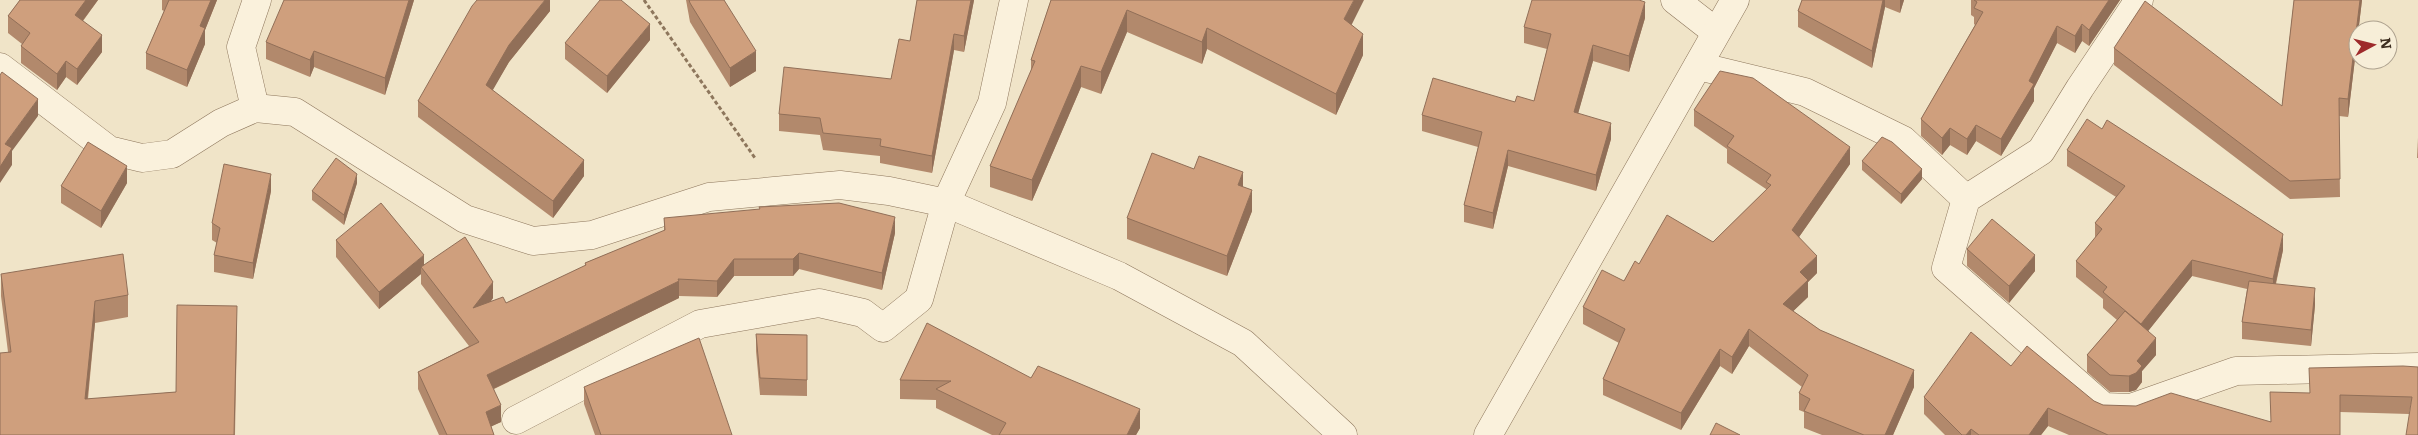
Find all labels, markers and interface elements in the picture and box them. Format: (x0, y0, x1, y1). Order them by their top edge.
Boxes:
north arrow (2348, 20, 2398, 70)
text: N (2376, 36, 2398, 51)

